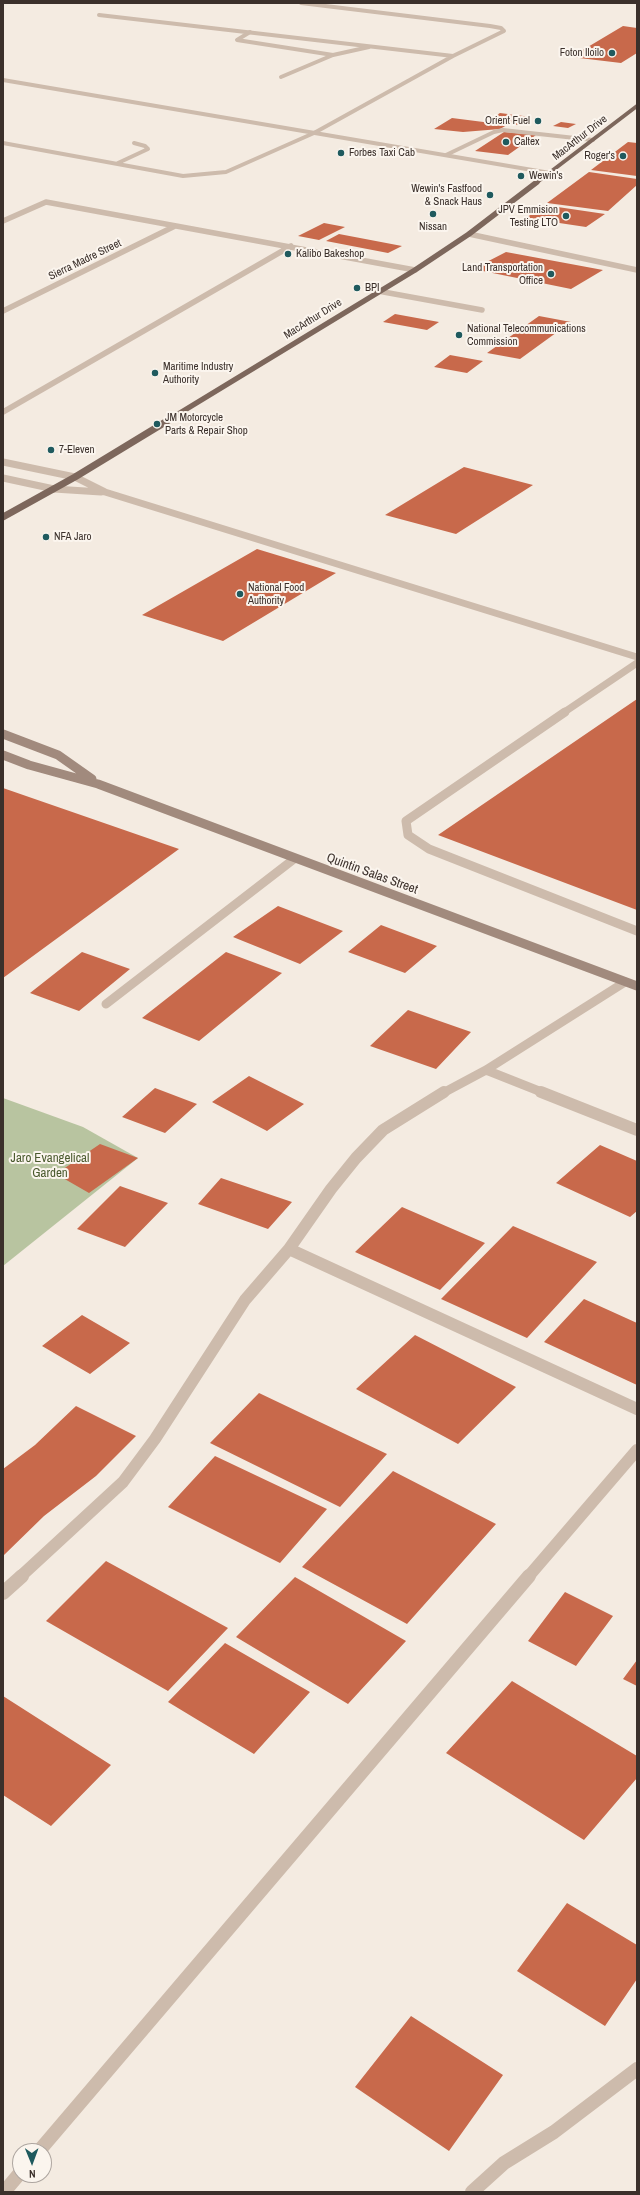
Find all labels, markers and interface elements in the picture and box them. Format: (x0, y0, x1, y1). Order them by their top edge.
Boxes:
place label: Foton Iloilo (560, 46, 604, 60)
marker: Foton Iloilo (607, 48, 617, 58)
street label: MacArthur Drive (550, 113, 610, 163)
place label: Orient Fuel (485, 114, 530, 128)
marker: Orient Fuel (533, 116, 543, 126)
place label: Caltex (514, 135, 540, 149)
marker: Caltex (501, 137, 511, 147)
place label: Forbes Taxi Cab (349, 146, 415, 160)
marker: Forbes Taxi Cab (336, 148, 346, 158)
place label: Roger's (584, 149, 615, 163)
marker: Roger's (618, 151, 628, 161)
place label: Wewin's (529, 169, 563, 183)
marker: Wewin's (516, 171, 526, 181)
place label: Wewin's Fastfood & Snack Haus (411, 182, 482, 208)
marker: Wewin's Fastfood & Snack Haus (485, 190, 495, 200)
place label: JPV Emmision Testing LTO (498, 203, 558, 229)
marker: Nissan (428, 209, 438, 219)
marker: JPV Emmision Testing LTO (561, 211, 571, 221)
place label: Nissan (419, 220, 447, 234)
street label: Sierra Madre Street (47, 237, 123, 283)
place label: Kalibo Bakeshop (296, 247, 364, 261)
marker: Kalibo Bakeshop (283, 249, 293, 259)
place label: Land Transportation Office (462, 261, 543, 287)
marker: Land Transportation Office (546, 269, 556, 279)
place label: BPI (365, 281, 380, 295)
marker: BPI (352, 283, 362, 293)
street label: MacArthur Drive (282, 296, 344, 342)
place label: National Telecommunications Commission (467, 322, 586, 348)
marker: National Telecommunications Commission (454, 330, 464, 340)
place label: Maritime Industry Authority (163, 360, 233, 386)
marker: Maritime Industry Authority (150, 368, 160, 378)
place label: JM Motorcycle Parts & Repair Shop (165, 411, 248, 437)
marker: JM Motorcycle Parts & Repair Shop (152, 419, 162, 429)
place label: 7-Eleven (59, 443, 95, 457)
marker: 7-Eleven (46, 445, 56, 455)
place label: NFA Jaro (54, 530, 92, 544)
marker: NFA Jaro (41, 532, 51, 542)
place label: National Food Authority (248, 581, 304, 607)
marker: National Food Authority (235, 589, 245, 599)
street label: Quintin Salas Street (324, 850, 420, 898)
park label: Jaro Evangelical Garden (11, 1151, 89, 1182)
north arrow (12, 2143, 52, 2183)
text: N (29, 2167, 36, 2181)

